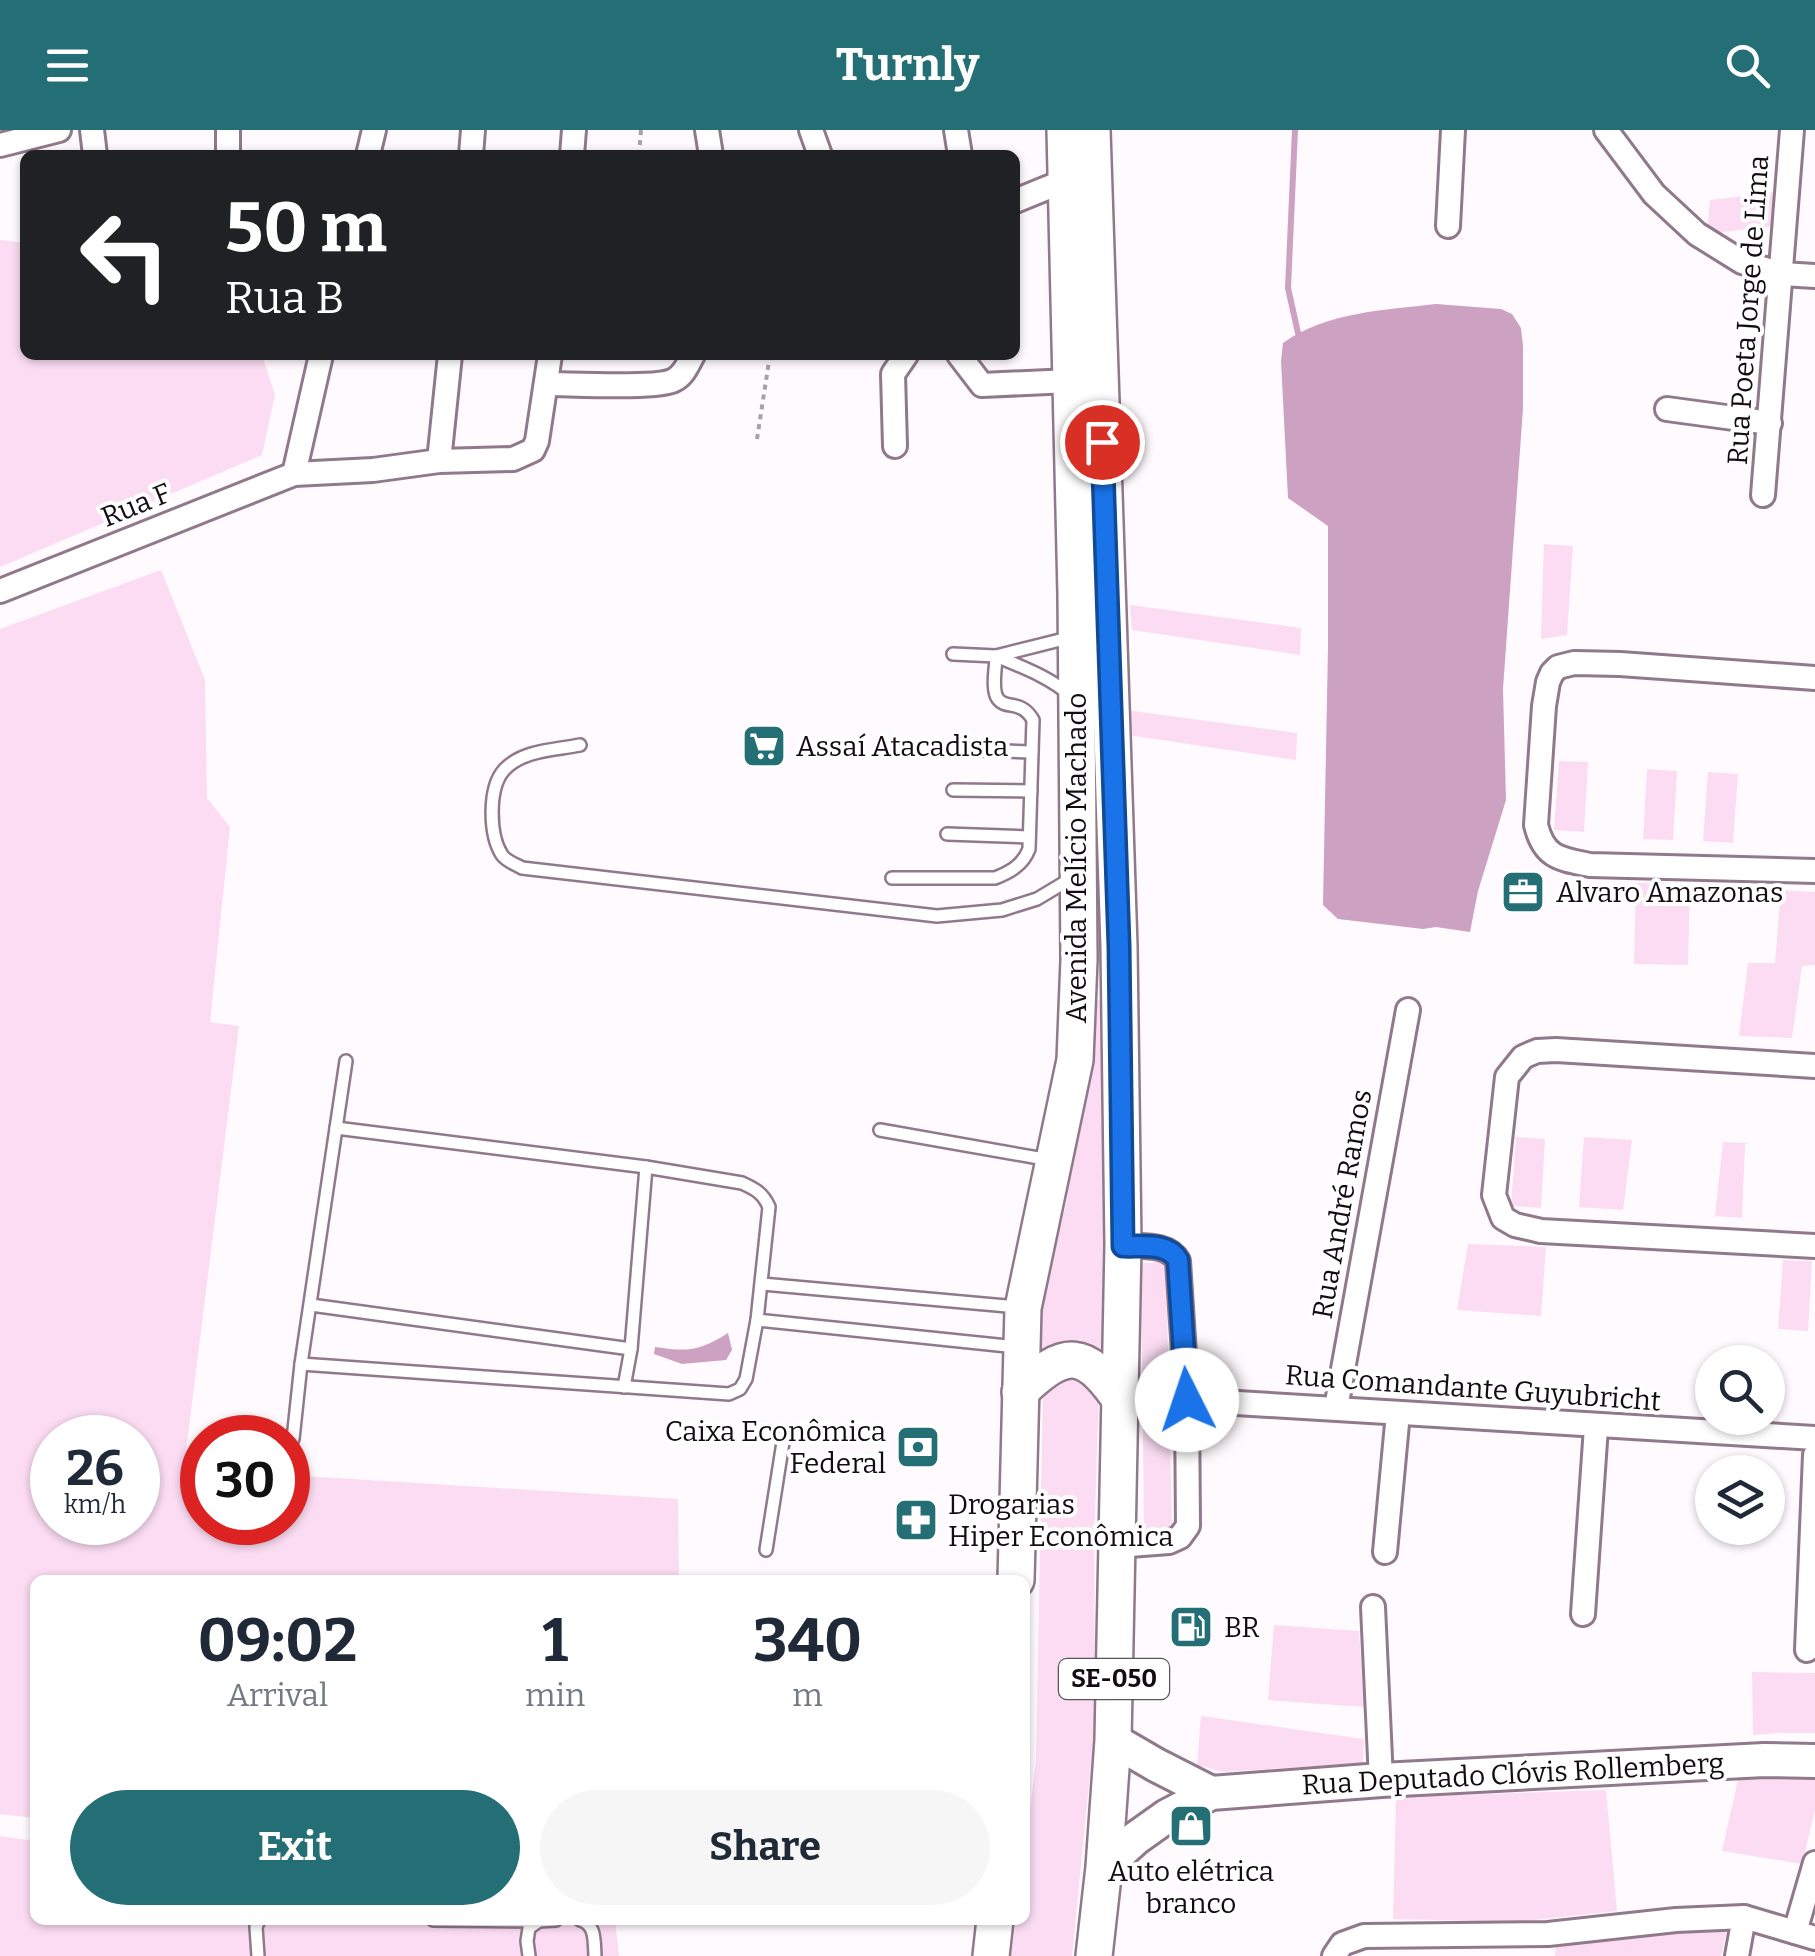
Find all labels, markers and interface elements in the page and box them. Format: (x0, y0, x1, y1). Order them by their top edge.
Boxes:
icon: menu (40, 38, 95, 93)
text: Turnly (836, 38, 979, 92)
icon: search (1720, 38, 1775, 93)
street label: Rua Poeta Jorge de Lima (1721, 154, 1775, 466)
text: 50 m (225, 186, 387, 270)
icon: left (60, 190, 190, 320)
text: Rua B (225, 271, 344, 325)
pin (1060, 400, 1145, 485)
icon: arrive (1075, 415, 1130, 470)
street label: Rua F (96, 476, 176, 534)
street label: Avenida Melício Machado (1060, 693, 1093, 1023)
supermarket icon: Assaí Atacadista (741, 723, 787, 769)
place label: Assaí Atacadista (796, 730, 1008, 763)
office icon: Alvaro Amazonas (1500, 869, 1546, 915)
place label: Alvaro Amazonas (1556, 876, 1783, 909)
street label: Rua André Ramos (1306, 1087, 1378, 1321)
map controls (1695, 1345, 1785, 1545)
button: search (1695, 1345, 1785, 1435)
position arrow (1135, 1348, 1239, 1452)
street label: Rua Comandante Guyubricht (1284, 1358, 1662, 1418)
speed limit sign: 30 (180, 1415, 310, 1545)
place label: Caixa Econômica Federal (665, 1415, 886, 1480)
bank icon: Caixa Econômica Federal (895, 1424, 941, 1470)
text: 26 (66, 1438, 124, 1498)
button: layers (1695, 1455, 1785, 1545)
place label: Drogarias Hiper Econômica (948, 1488, 1174, 1553)
text: km/h (64, 1490, 126, 1520)
pharmacy icon: Drogarias Hiper Econômica (893, 1497, 939, 1543)
fuel station icon: BR (1168, 1604, 1214, 1650)
text: 09:02 (198, 1605, 357, 1677)
text: 1 (542, 1605, 568, 1677)
text: 340 (753, 1605, 862, 1677)
place label: BR (1224, 1611, 1260, 1644)
road number: SE-050 (1059, 1659, 1169, 1699)
text: Arrival (227, 1676, 328, 1714)
text: min (525, 1676, 585, 1714)
text: m (792, 1676, 823, 1714)
street label: Rua Deputado Clóvis Rollemberg (1301, 1746, 1725, 1802)
button: Exit (70, 1790, 520, 1905)
button: Share (540, 1790, 990, 1905)
shop icon: Auto elétrica branco (1168, 1803, 1214, 1849)
place label: Auto elétrica branco (1108, 1855, 1274, 1920)

